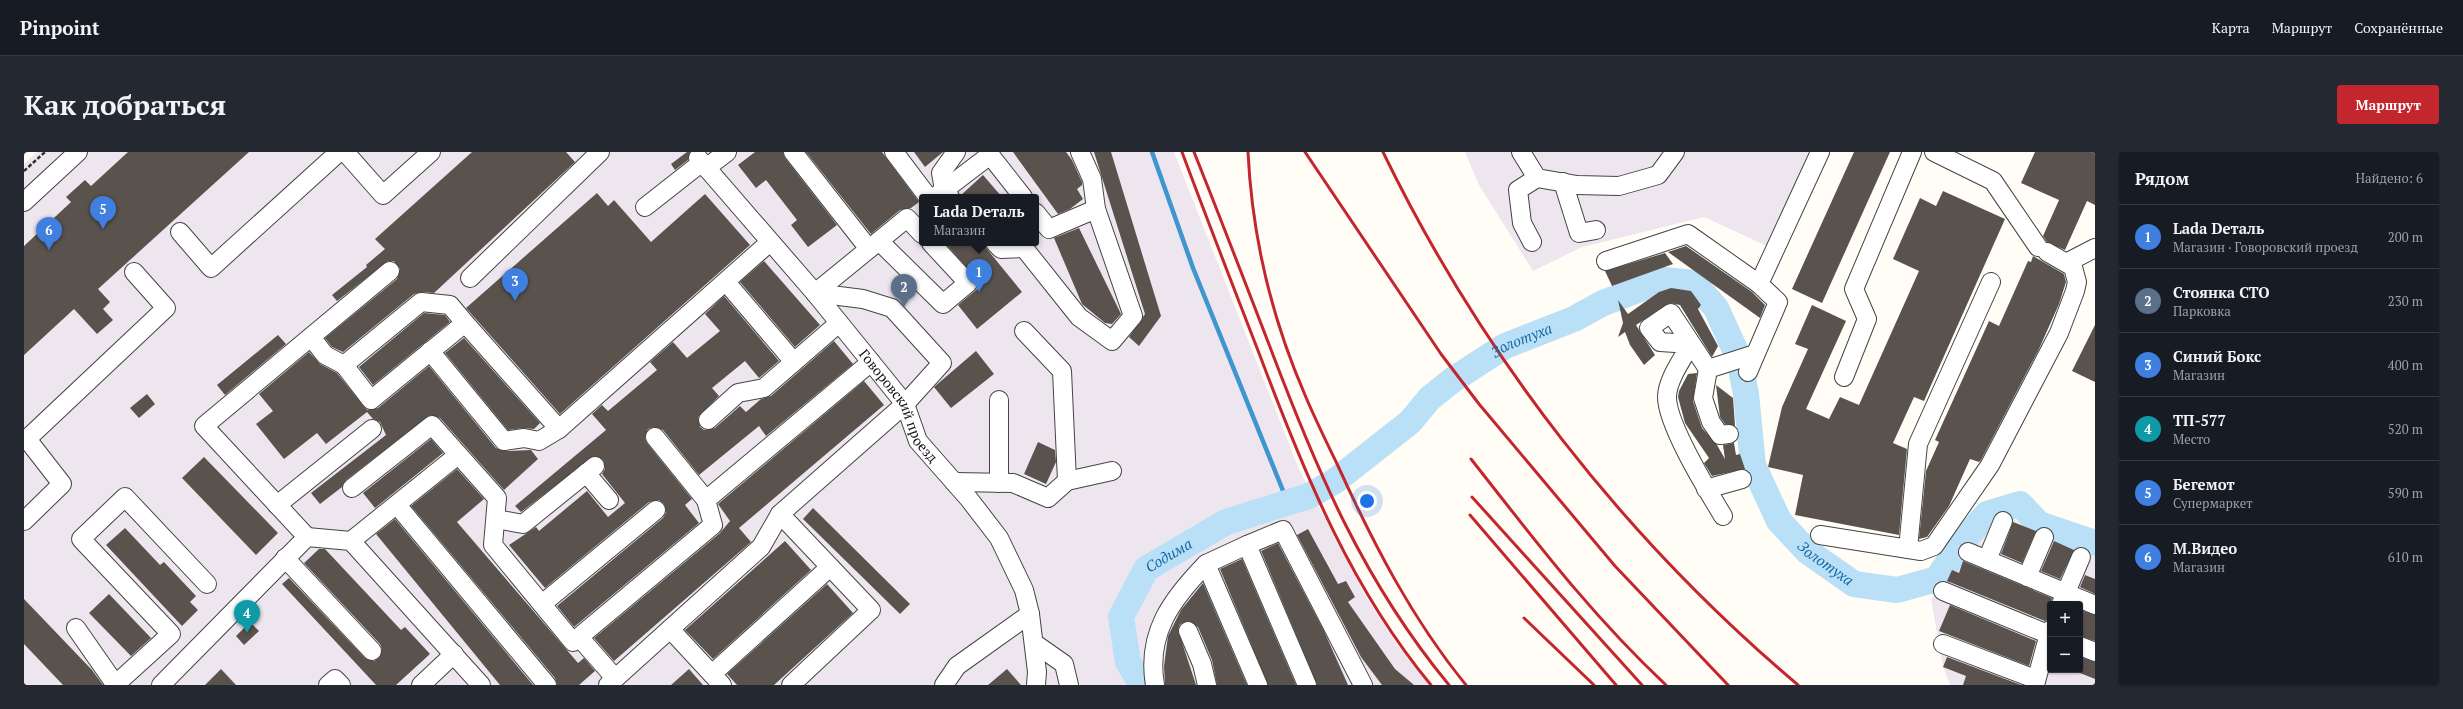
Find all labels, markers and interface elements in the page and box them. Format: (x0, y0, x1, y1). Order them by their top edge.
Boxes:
text: Pinpoint (20, 15, 100, 40)
text: Карта (2212, 18, 2250, 37)
text: Маршрут (2272, 18, 2332, 37)
text: Сохранённые (2354, 18, 2443, 37)
button: Маршрут (2337, 85, 2439, 124)
text: Как добраться (24, 86, 226, 123)
text: Рядом (2135, 167, 2189, 190)
text: Найдено: 6 (2356, 169, 2423, 187)
popup (919, 194, 1039, 246)
pin: 5 (90, 196, 116, 229)
text: Lada Dеталь (933, 201, 1025, 221)
pin: 6 (36, 217, 62, 250)
text: Lada Dеталь (2173, 218, 2264, 238)
text: Магазин (933, 221, 985, 239)
text: 1 (2144, 228, 2152, 246)
text: 200 m (2388, 228, 2423, 246)
text: Магазин · Говоровский проезд (2173, 238, 2358, 256)
pin: 1 (966, 259, 992, 292)
pin: 3 (502, 268, 528, 301)
pin: 2 (891, 274, 917, 307)
text: Стоянка СТО (2173, 282, 2270, 302)
text: 2 (2144, 292, 2152, 310)
text: 230 m (2388, 292, 2423, 310)
text: Парковка (2173, 302, 2231, 320)
water label: Золотуха (1487, 318, 1555, 362)
street label: Говоровский проезд (855, 345, 943, 466)
text: Синий Бокс (2173, 346, 2261, 366)
text: 3 (2144, 356, 2152, 374)
text: 400 m (2388, 356, 2423, 374)
text: Магазин (2173, 366, 2225, 384)
text: ТП-577 (2173, 410, 2226, 430)
text: 4 (2144, 420, 2152, 438)
text: 520 m (2388, 420, 2423, 438)
text: Место (2173, 430, 2210, 448)
text: Бегемот (2173, 474, 2235, 494)
text: 5 (2144, 484, 2152, 502)
text: 590 m (2388, 484, 2423, 502)
your location (1357, 491, 1377, 511)
text: Супермаркет (2173, 494, 2253, 512)
water label: Содима (1141, 533, 1195, 576)
water label: Золотуха (1794, 536, 1858, 590)
text: М.Видео (2173, 538, 2237, 558)
text: 6 (2144, 548, 2152, 566)
text: 610 m (2388, 548, 2423, 566)
text: Магазин (2173, 558, 2225, 576)
pin: 4 (234, 600, 260, 633)
map controls (2047, 601, 2083, 673)
button: + (2047, 601, 2083, 637)
button: − (2047, 637, 2083, 673)

